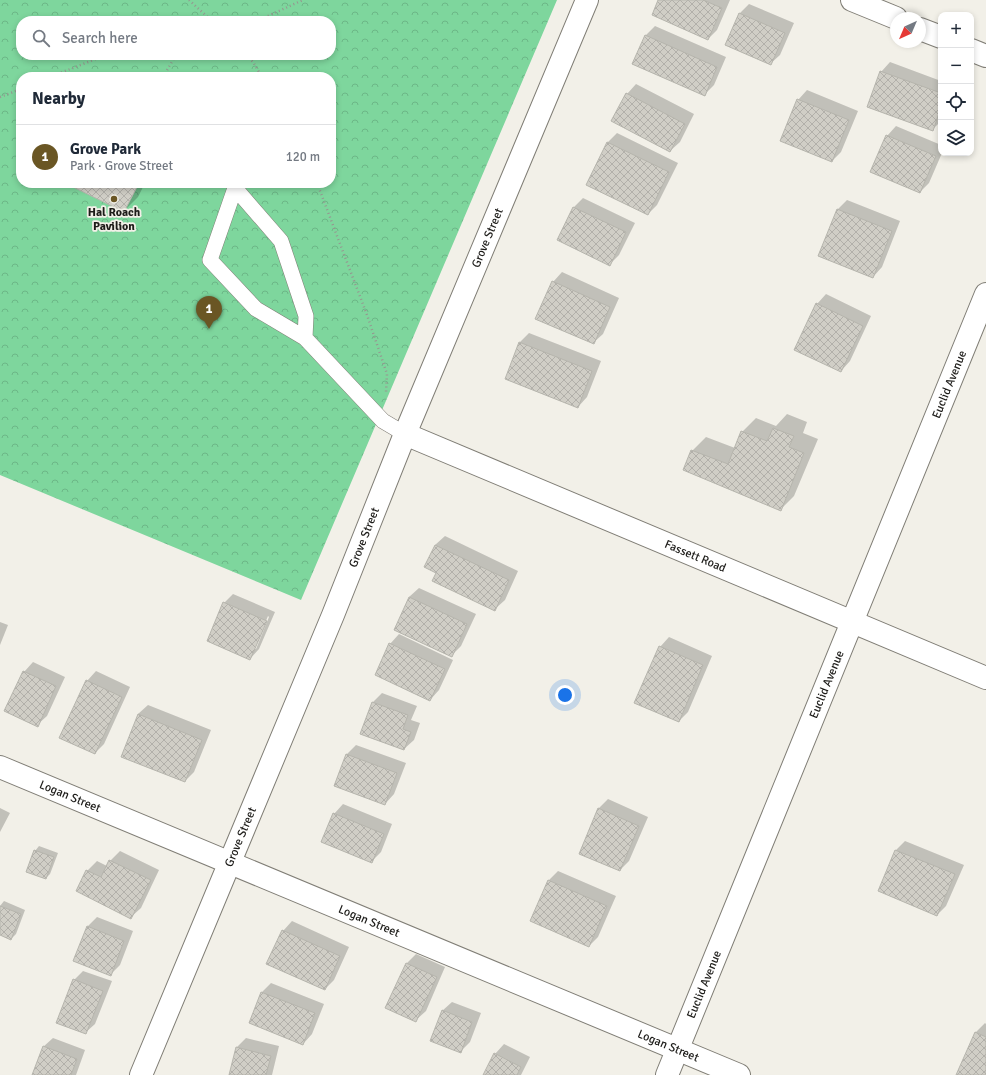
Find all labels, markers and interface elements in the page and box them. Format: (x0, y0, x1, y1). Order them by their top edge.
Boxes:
north arrow (890, 12, 926, 48)
map controls (938, 12, 974, 156)
button: + (938, 12, 974, 48)
search box (16, 16, 336, 60)
icon: search (30, 27, 52, 49)
text: Search here (62, 29, 138, 47)
button: − (938, 48, 974, 84)
button: locate (938, 84, 974, 120)
text: Nearby (32, 88, 85, 109)
button: layers (938, 120, 974, 156)
text: Grove Park (70, 140, 141, 158)
text: 1 (41, 149, 49, 165)
text: 120 m (286, 149, 320, 165)
text: Park · Grove Street (70, 158, 173, 174)
marker: Hal Roach Pavilion (109, 194, 119, 204)
place label: Hal Roach Pavilion (88, 205, 141, 234)
street label: Grove Street (469, 206, 507, 270)
pin: 1 (196, 296, 222, 329)
street label: Euclid Avenue (929, 348, 970, 421)
street label: Grove Street (346, 505, 383, 570)
street label: Fassett Road (662, 537, 728, 576)
street label: Euclid Avenue (806, 648, 848, 721)
your location (555, 685, 575, 705)
street label: Logan Street (37, 777, 103, 816)
street label: Grove Street (222, 805, 260, 869)
street label: Logan Street (336, 902, 402, 941)
street label: Euclid Avenue (684, 948, 725, 1021)
street label: Logan Street (635, 1027, 701, 1065)

